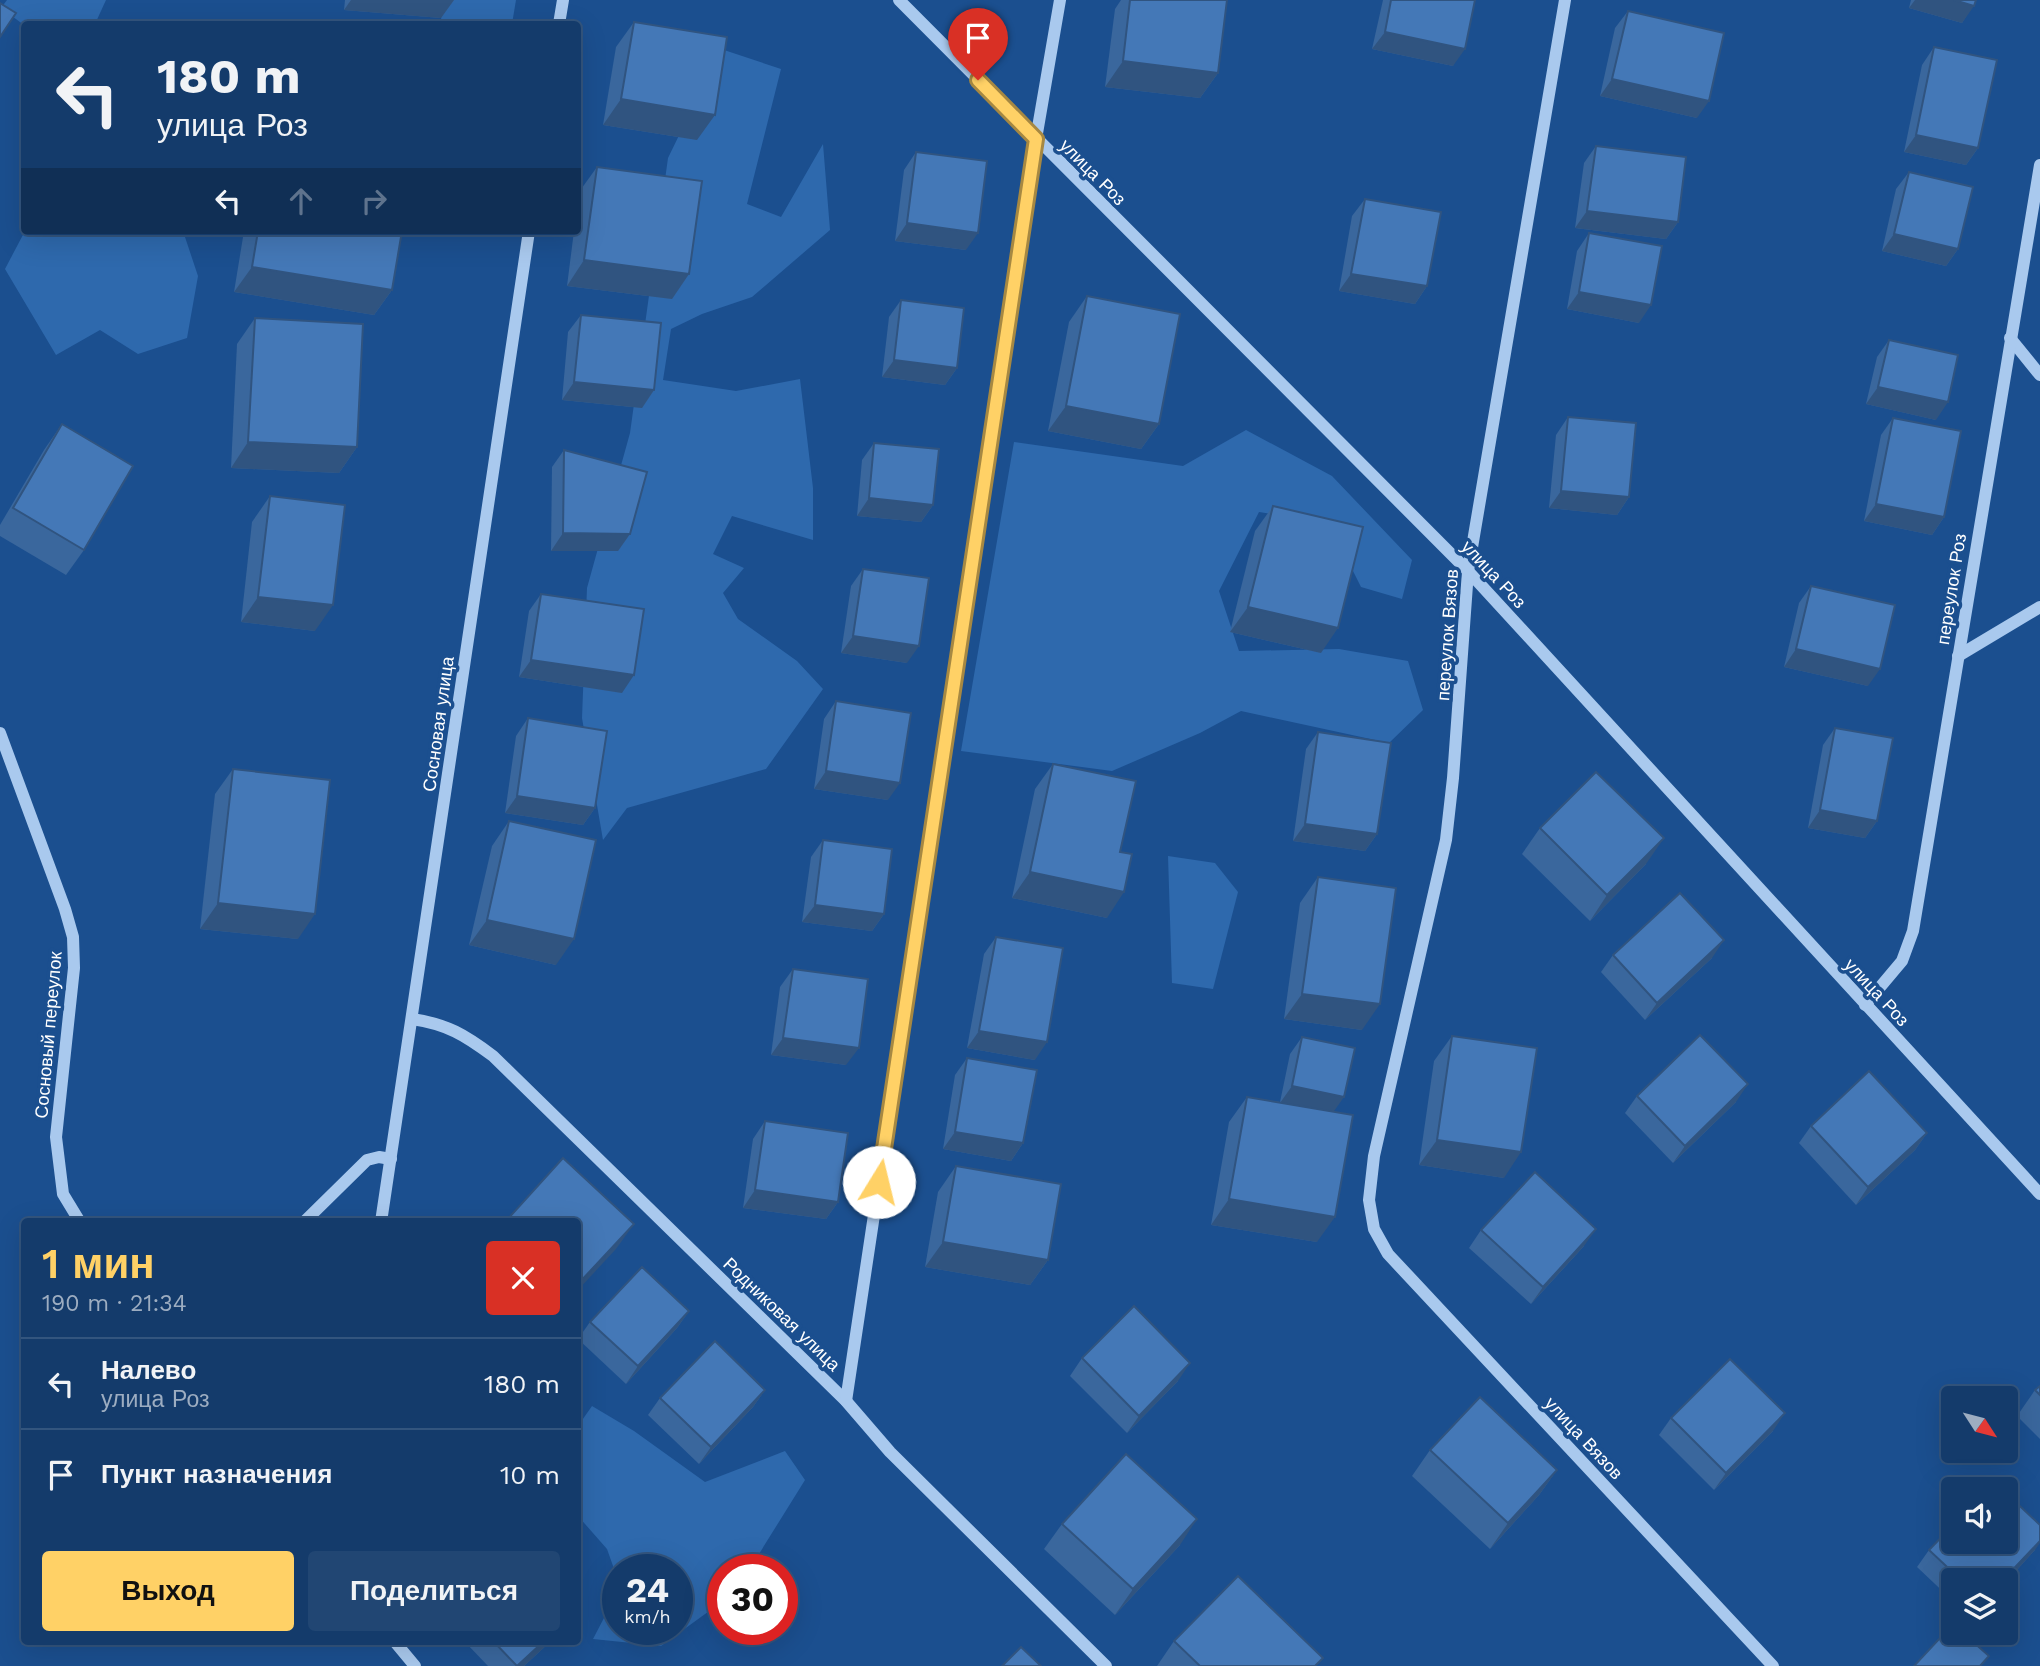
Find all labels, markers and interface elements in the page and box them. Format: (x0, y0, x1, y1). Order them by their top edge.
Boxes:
pin (948, 8, 1008, 80)
icon: arrive (959, 19, 997, 57)
text: 180 m (157, 47, 301, 105)
icon: left (42, 49, 133, 140)
text: улица Роз (157, 106, 308, 144)
street label: улица Роз (1056, 135, 1130, 209)
icon: left (209, 182, 247, 220)
icon: ahead (282, 182, 320, 220)
icon: right (355, 182, 393, 220)
street label: переулок Роз (1932, 532, 1970, 646)
street label: улица Роз (1457, 536, 1531, 612)
street label: переулок Вязов (1432, 568, 1462, 702)
street label: Сосновая улица (418, 654, 458, 793)
street label: Сосновый переулок (30, 951, 66, 1119)
street label: улица Роз (1840, 954, 1914, 1030)
position arrow (842, 1145, 916, 1219)
text: 1 мин (42, 1239, 155, 1288)
button: close (486, 1241, 560, 1315)
street label: Родниковая улица (719, 1253, 845, 1376)
text: 190 m · 21:34 (42, 1290, 187, 1317)
text: Налево (101, 1355, 196, 1385)
icon: left (42, 1365, 80, 1403)
text: 180 m (484, 1369, 560, 1399)
text: улица Роз (101, 1386, 209, 1413)
north arrow (1941, 1386, 2018, 1463)
map controls (1941, 1386, 2018, 1645)
street label: улица Вязов (1541, 1393, 1627, 1483)
icon: arrive (42, 1456, 80, 1494)
text: Пункт назначения (101, 1459, 332, 1489)
text: 10 m (500, 1460, 560, 1490)
button: sound (1941, 1477, 2018, 1554)
button: Выход (42, 1551, 294, 1631)
button: Поделиться (308, 1551, 560, 1631)
speed limit sign: 30 (707, 1554, 798, 1645)
button: layers (1941, 1568, 2018, 1645)
text: 24 (626, 1569, 669, 1611)
text: km/h (624, 1606, 671, 1627)

